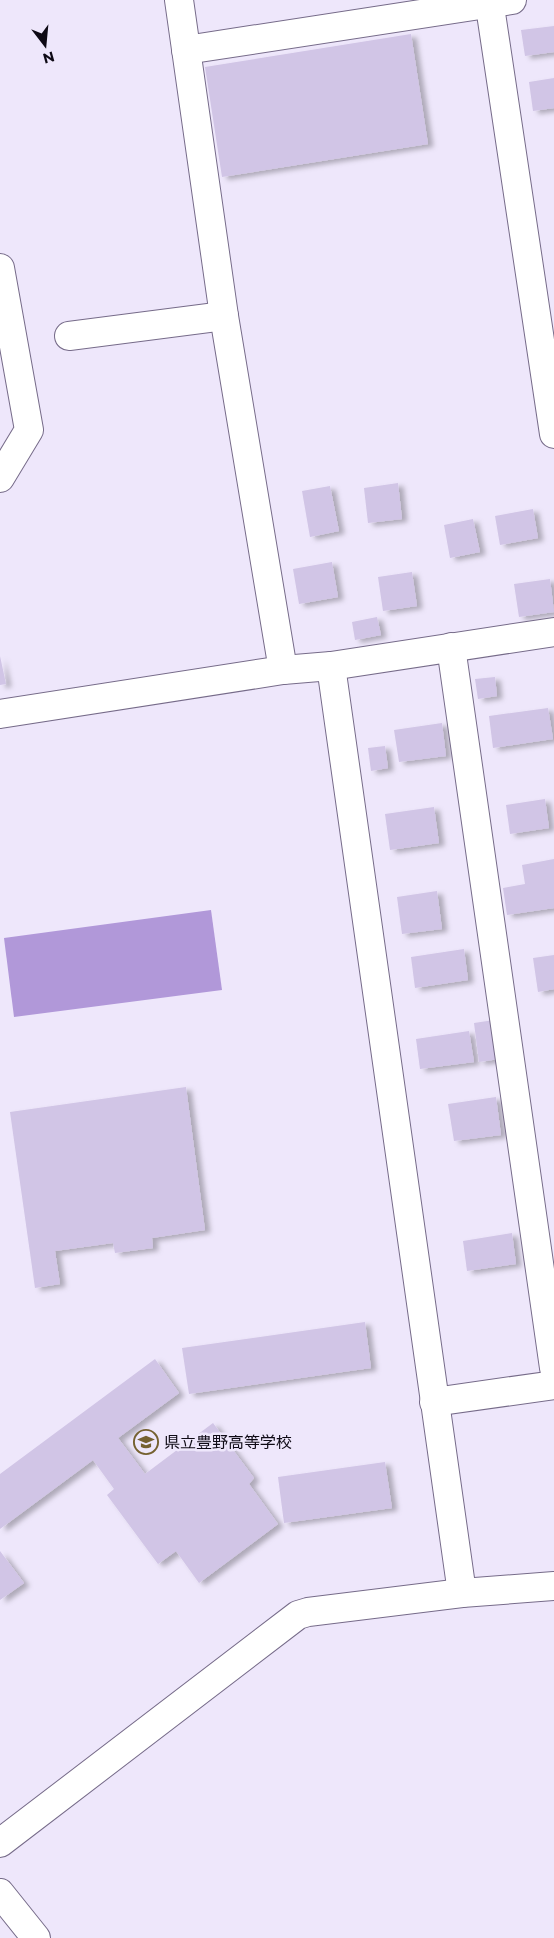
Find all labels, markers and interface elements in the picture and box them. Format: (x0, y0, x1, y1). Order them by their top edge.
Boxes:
north arrow (20, 20, 70, 70)
text: N (41, 47, 57, 68)
school or university icon: 県立豊野高等学校 (133, 1429, 159, 1455)
place label: 県立豊野高等学校 (164, 1433, 292, 1452)

